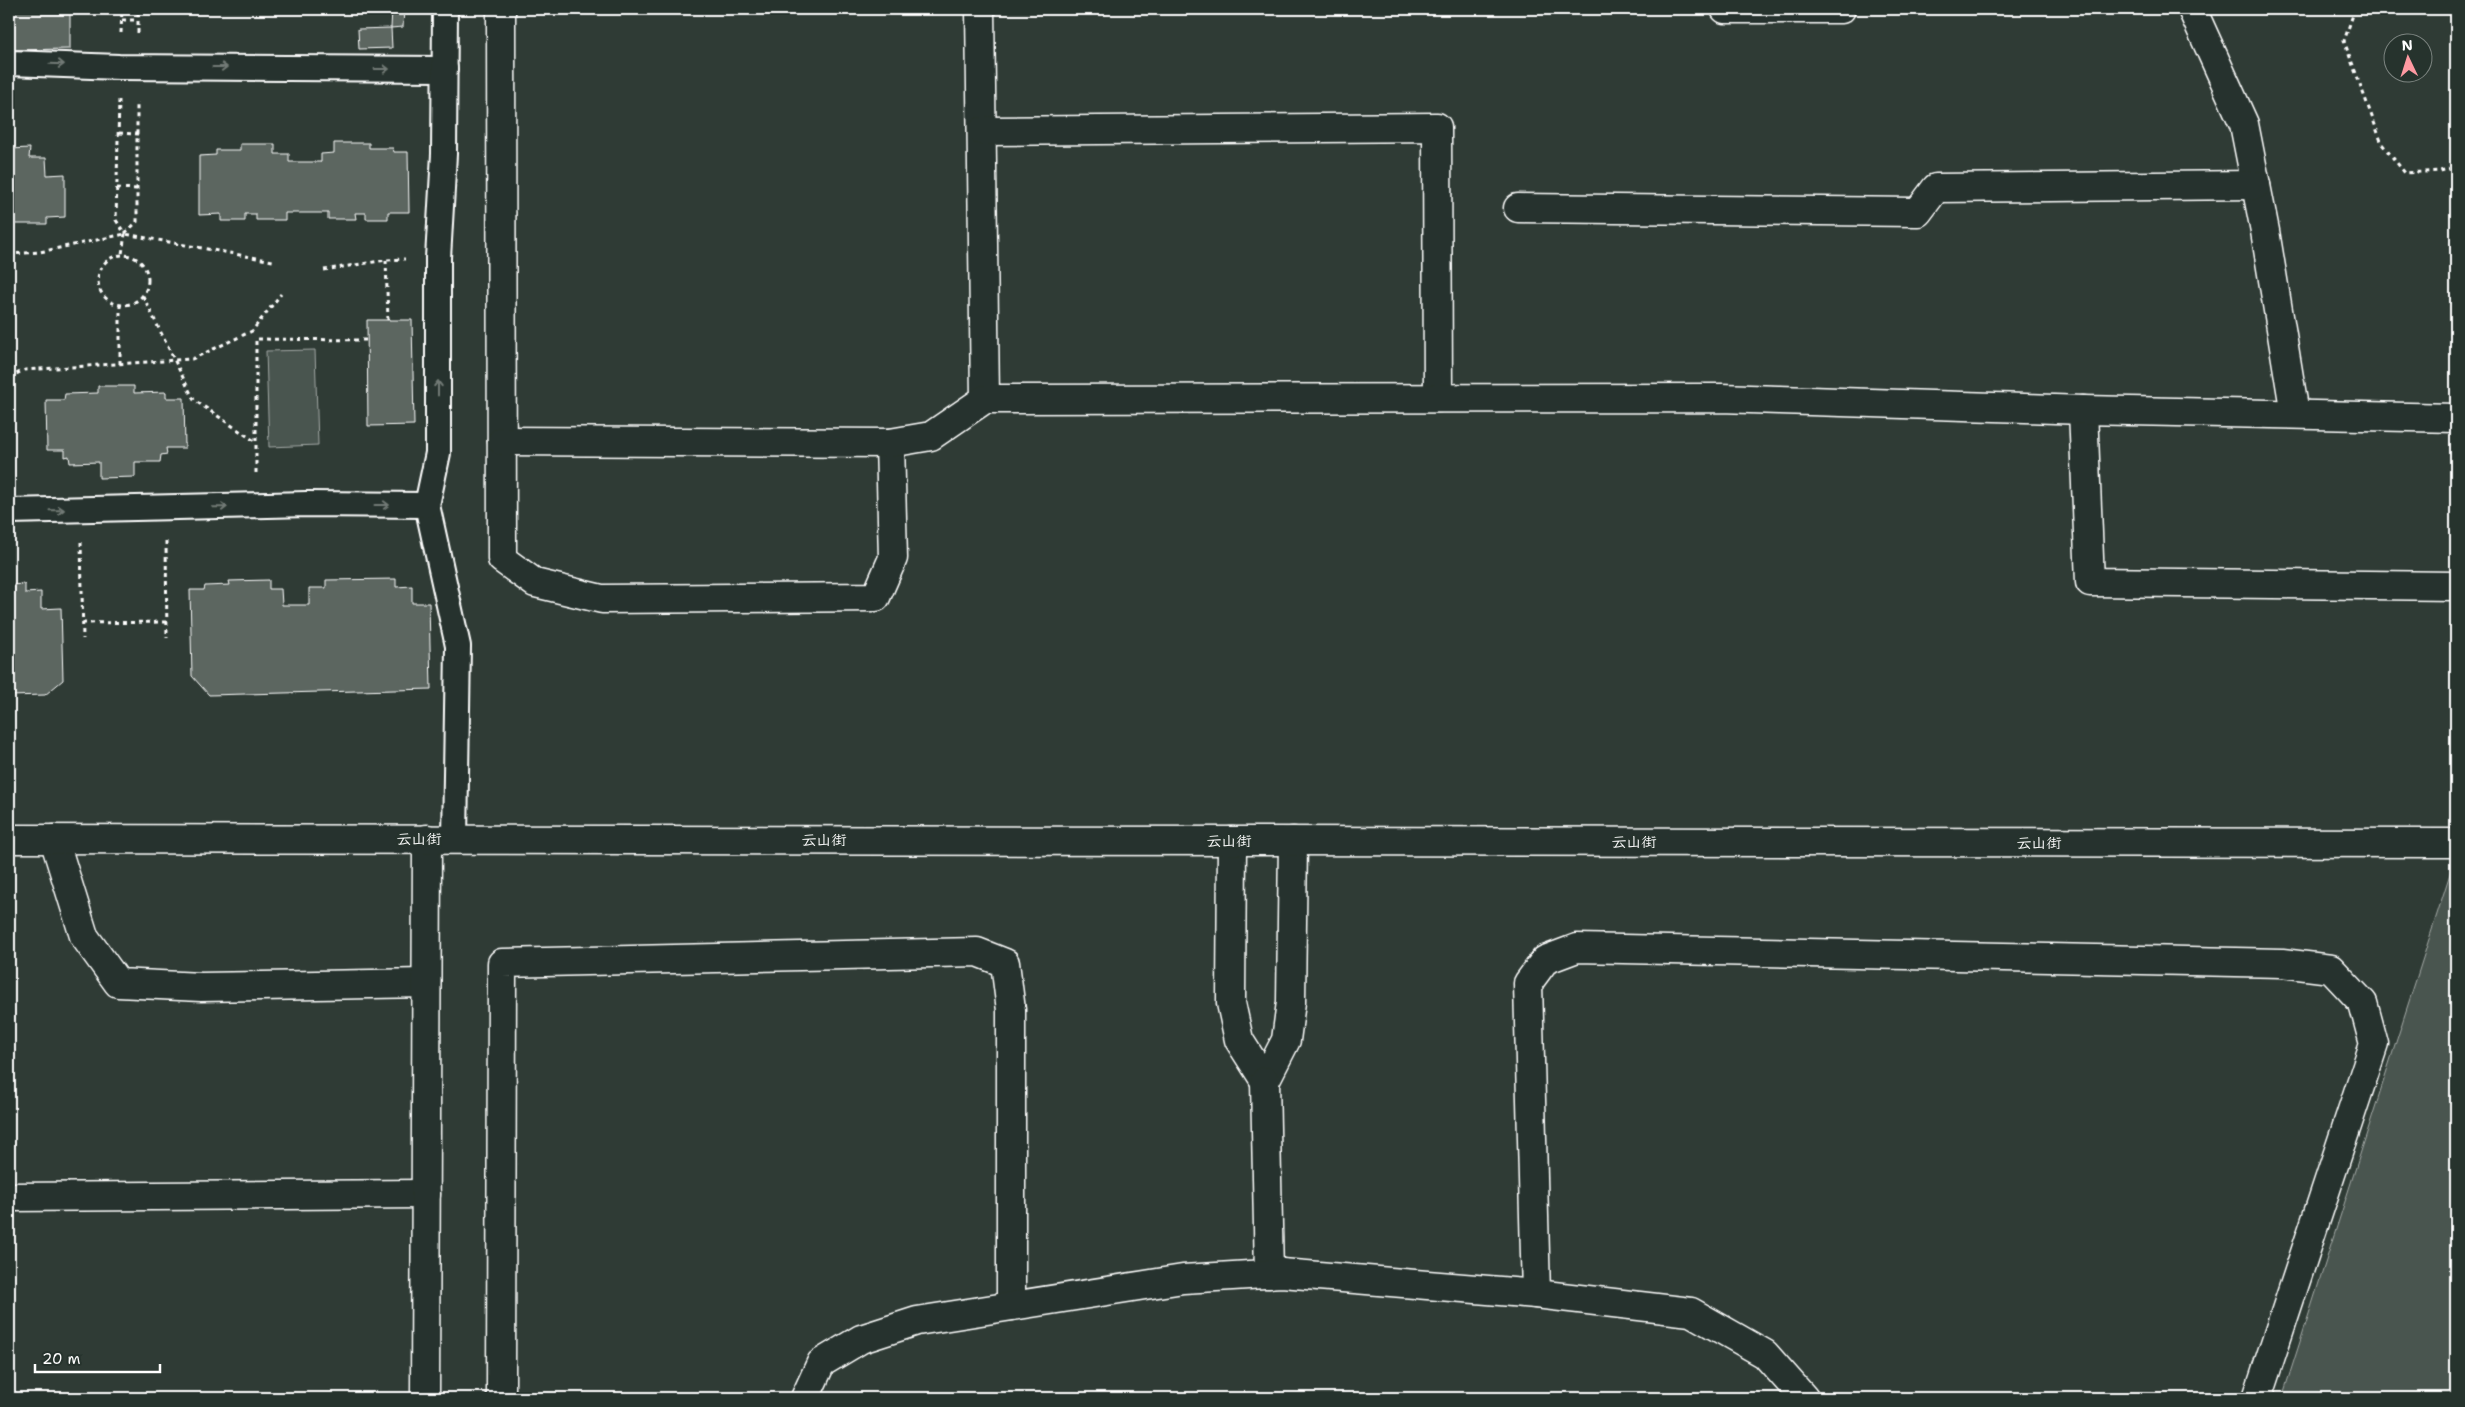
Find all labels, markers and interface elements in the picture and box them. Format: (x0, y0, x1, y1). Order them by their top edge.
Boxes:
north arrow (2382, 32, 2432, 82)
text: N (2401, 36, 2413, 54)
one-way arrow (49, 60, 65, 69)
one-way arrow (212, 62, 228, 72)
one-way arrow (374, 64, 390, 73)
one-way arrow (433, 380, 443, 396)
one-way arrow (374, 500, 390, 510)
one-way arrow (212, 502, 228, 511)
one-way arrow (49, 505, 65, 515)
street label: 云山街 (396, 829, 442, 849)
street label: 云山街 (801, 830, 847, 850)
street label: 云山街 (1206, 831, 1252, 851)
street label: 云山街 (1611, 832, 1657, 852)
street label: 云山街 (2016, 833, 2062, 853)
scale bar (35, 1342, 160, 1374)
text: 20 m (42, 1349, 81, 1369)

